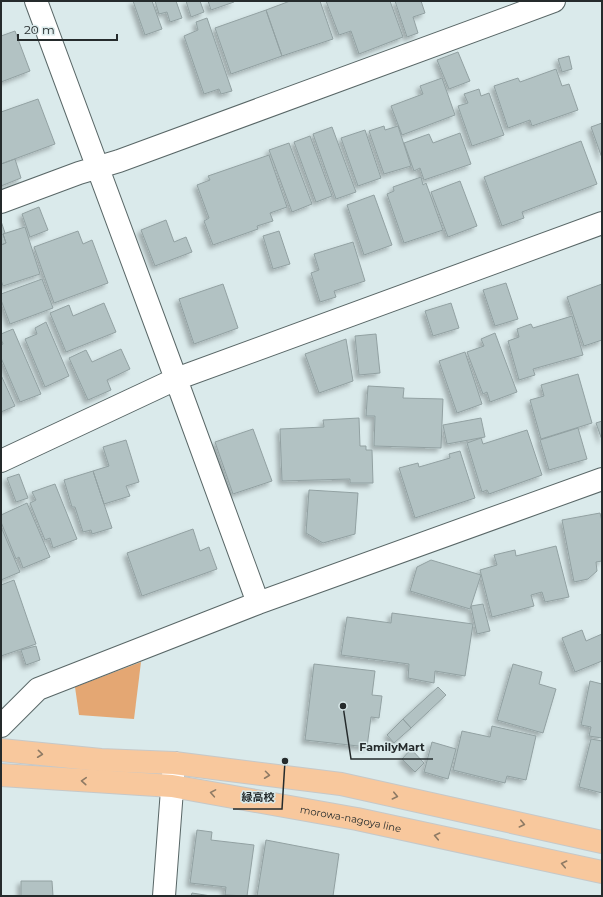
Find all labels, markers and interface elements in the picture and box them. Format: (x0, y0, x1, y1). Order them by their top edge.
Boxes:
scale bar (18, 16, 117, 42)
text: 20 m (24, 22, 55, 37)
callout: FamilyMart (351, 736, 433, 759)
text: FamilyMart (359, 740, 425, 754)
one-way arrow (37, 749, 43, 758)
one-way arrow (264, 770, 270, 779)
one-way arrow (81, 776, 87, 785)
callout: 緑高校 (233, 786, 282, 809)
one-way arrow (210, 790, 216, 798)
text: 緑高校 (242, 790, 275, 804)
one-way arrow (392, 792, 398, 800)
street label: morowa-nagoya line (299, 803, 402, 835)
one-way arrow (519, 820, 525, 828)
one-way arrow (434, 833, 440, 841)
one-way arrow (561, 860, 567, 868)

